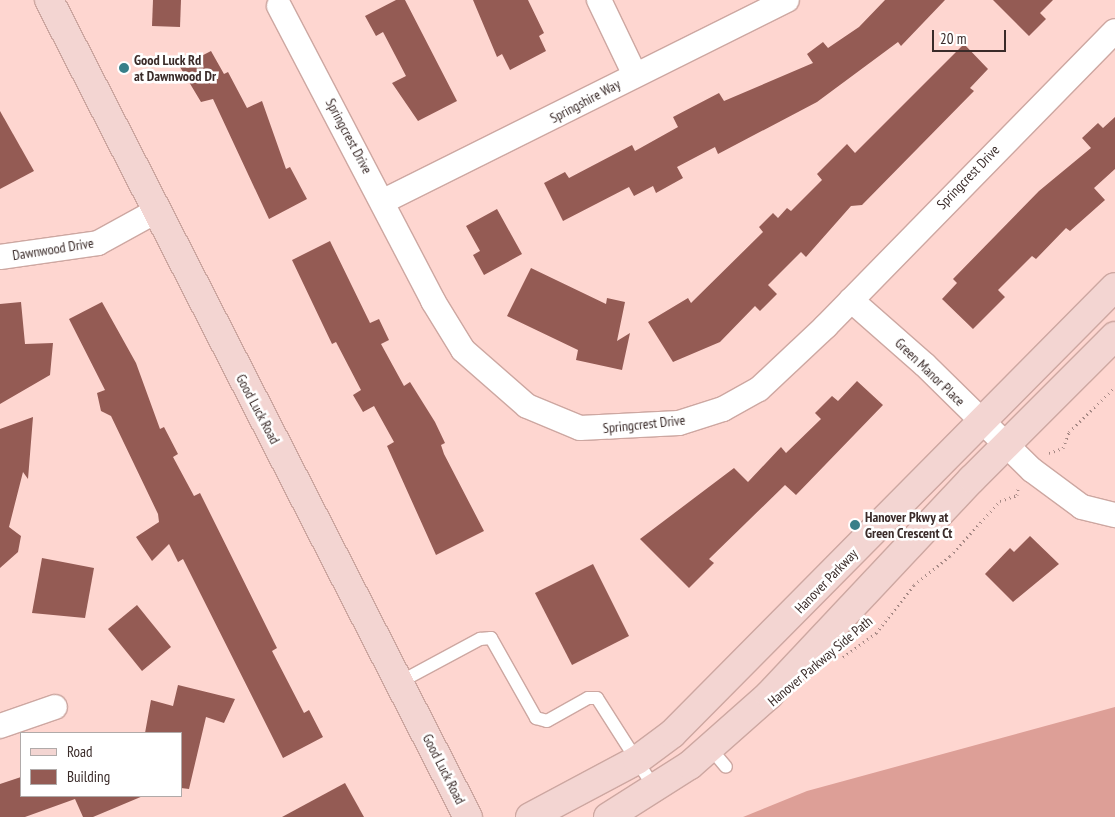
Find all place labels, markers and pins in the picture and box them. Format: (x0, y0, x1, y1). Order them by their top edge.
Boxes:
place label: Good Luck Rd at Dawnwood Dr (134, 52, 216, 84)
marker: Good Luck Rd at Dawnwood Dr (118, 62, 130, 74)
place label: Hanover Pkwy at Green Crescent Ct (865, 509, 953, 542)
marker: Hanover Pkwy at Green Crescent Ct (849, 519, 861, 531)

